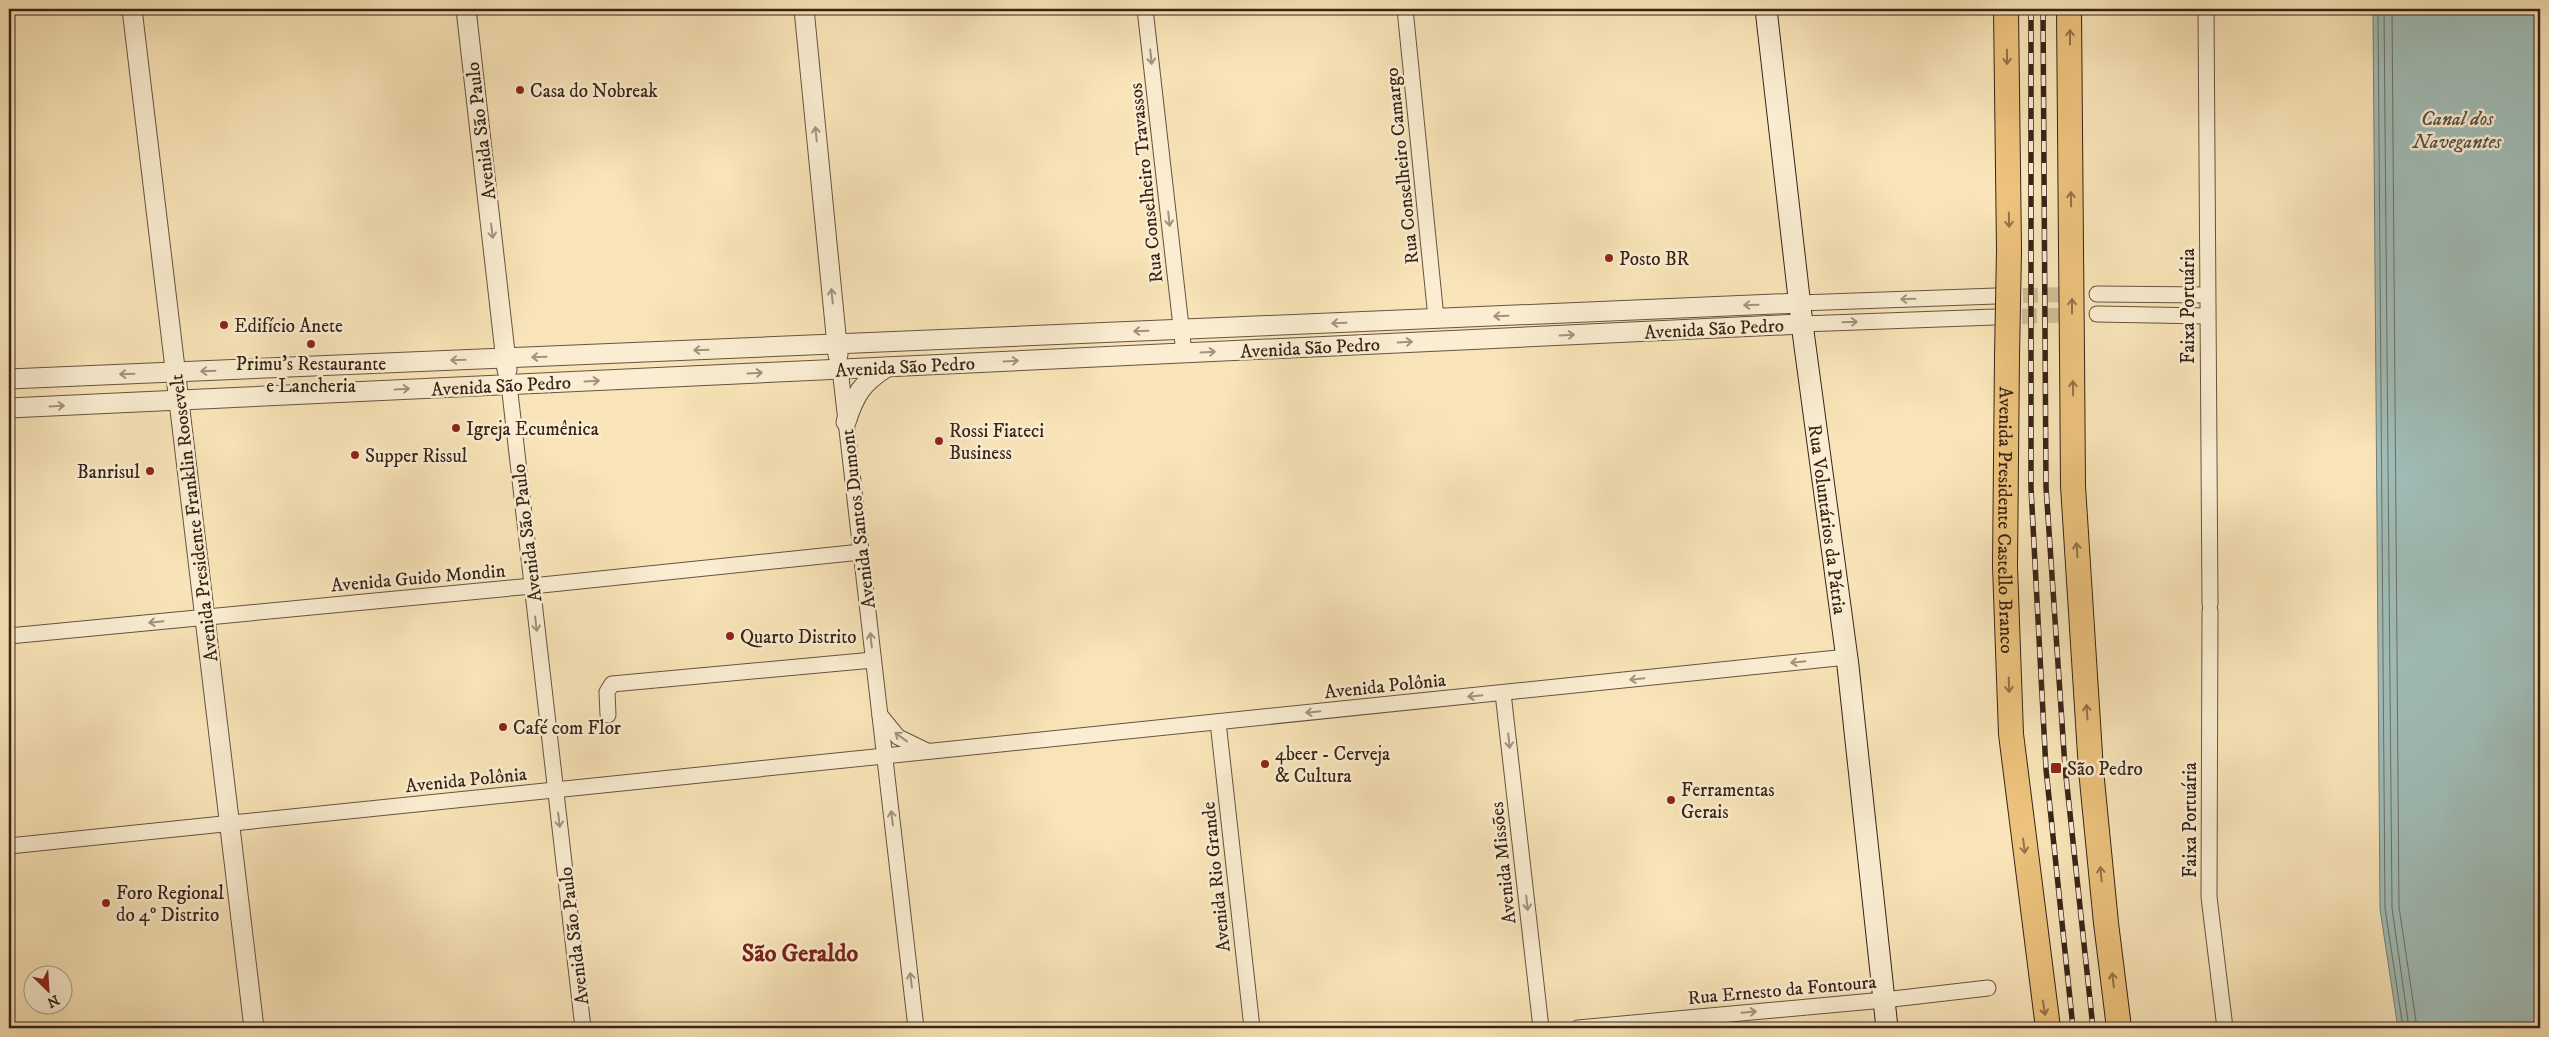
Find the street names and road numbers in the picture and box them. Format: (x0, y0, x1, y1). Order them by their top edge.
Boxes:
street label: Avenida São Paulo (462, 60, 501, 201)
street label: Rua Conselheiro Camargo (1381, 67, 1424, 265)
street label: Rua Conselheiro Travassos (1125, 82, 1168, 284)
street label: Faixa Portuária (2177, 248, 2200, 364)
street label: Avenida São Pedro (1644, 314, 1785, 345)
street label: Avenida São Pedro (1240, 333, 1381, 364)
street label: Avenida São Pedro (835, 352, 976, 383)
street label: Avenida São Pedro (431, 371, 572, 402)
street label: Avenida Presidente Franklin Roosevelt (165, 373, 224, 663)
street label: Avenida Presidente Castello Branco (1992, 386, 2018, 654)
street label: Rua Voluntários da Pátria (1803, 423, 1851, 616)
street label: Avenida Santos Dumont (836, 428, 881, 610)
street label: Avenida São Paulo (508, 462, 547, 603)
street label: Avenida Guido Mondin (330, 559, 506, 598)
street label: Avenida Polônia (1323, 669, 1447, 704)
street label: Faixa Portuária (2179, 762, 2202, 878)
street label: Avenida Polônia (404, 763, 528, 798)
street label: Avenida Rio Grande (1197, 801, 1236, 953)
street label: Avenida Missões (1486, 801, 1521, 925)
street label: Avenida São Paulo (555, 865, 594, 1006)
street label: Rua Ernesto da Fontoura (1687, 971, 1877, 1010)

